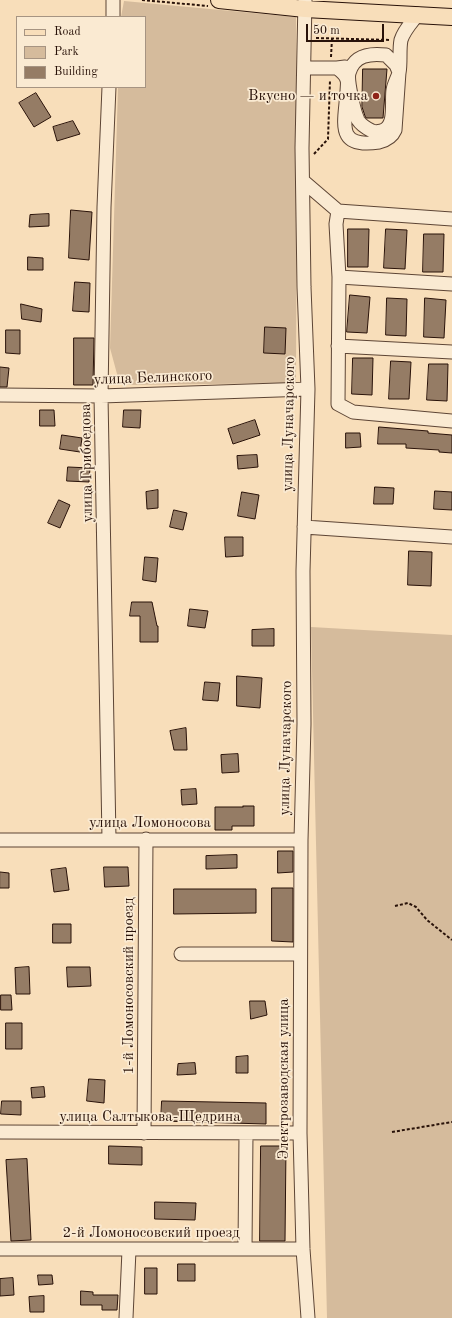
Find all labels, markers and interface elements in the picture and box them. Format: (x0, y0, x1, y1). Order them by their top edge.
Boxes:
legend (16, 16, 146, 88)
scale bar (308, 16, 386, 42)
text: 50 m (313, 25, 340, 37)
text: Road (54, 26, 81, 38)
text: Park (54, 46, 79, 58)
text: Building (54, 66, 98, 78)
place label: Вкусно — и точка (248, 87, 368, 105)
marker: Вкусно — и точка (371, 91, 381, 101)
street label: улица Луначарского (279, 356, 299, 492)
street label: улица Белинского (93, 367, 213, 389)
street label: улица Грибоедова (77, 403, 97, 523)
street label: улица Луначарского (276, 680, 296, 816)
street label: улица Ломоносова (89, 814, 211, 832)
street label: 1-й Ломоносовский проезд (120, 897, 138, 1075)
street label: Электрозаводская улица (275, 998, 293, 1160)
street label: улица Салтыкова-Щедрина (59, 1108, 241, 1126)
street label: 2-й Ломоносовский проезд (62, 1224, 240, 1242)

